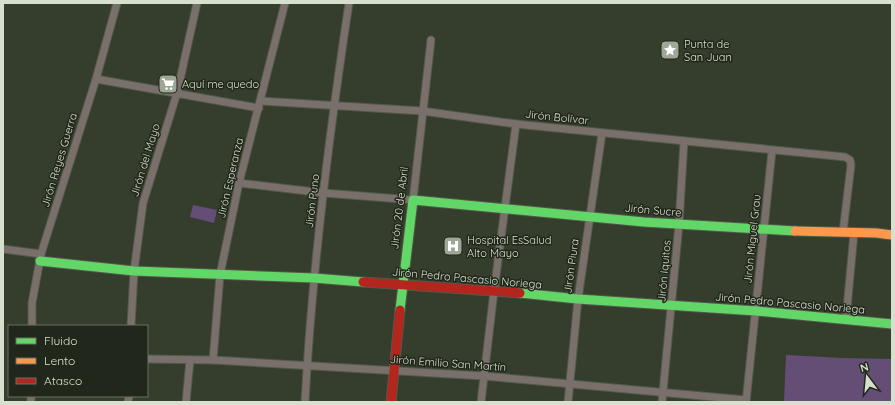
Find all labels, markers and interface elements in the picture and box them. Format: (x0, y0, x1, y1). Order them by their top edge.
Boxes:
place label: Punta de San Juan (684, 37, 732, 64)
place icon: Punta de San Juan (659, 39, 681, 61)
supermarket icon: Aquí me quedo (157, 73, 179, 95)
place label: Aquí me quedo (182, 77, 259, 91)
street label: Jirón Bolívar (524, 107, 590, 127)
street label: Jirón Reyes Guerra (38, 111, 80, 209)
street label: Jirón del Mayo (127, 121, 163, 198)
street label: Jirón Esperanza (214, 136, 246, 220)
street label: Jirón 20 de Abril (387, 166, 411, 250)
street label: Jirón Puno (302, 173, 322, 229)
street label: Jirón Miguel Grau (740, 194, 764, 284)
street label: Jirón Sucre (624, 201, 682, 219)
place label: Hospital EsSalud Alto Mayo (467, 233, 551, 260)
hospital icon: Hospital EsSalud Alto Mayo (442, 235, 464, 257)
street label: Jirón Piura (560, 238, 582, 294)
street label: Jirón Iquitos (654, 239, 674, 303)
street label: Jirón Pedro Pascasio Noriega (391, 264, 543, 292)
street label: Jirón Pedro Pascasio Noriega (714, 289, 866, 317)
legend (8, 325, 148, 397)
text: Fluido (44, 333, 77, 348)
street label: Jirón Emilio San Martín (389, 352, 507, 374)
text: Lento (44, 353, 75, 368)
north arrow (847, 357, 887, 397)
text: N (858, 360, 870, 375)
text: Atasco (44, 373, 82, 388)

